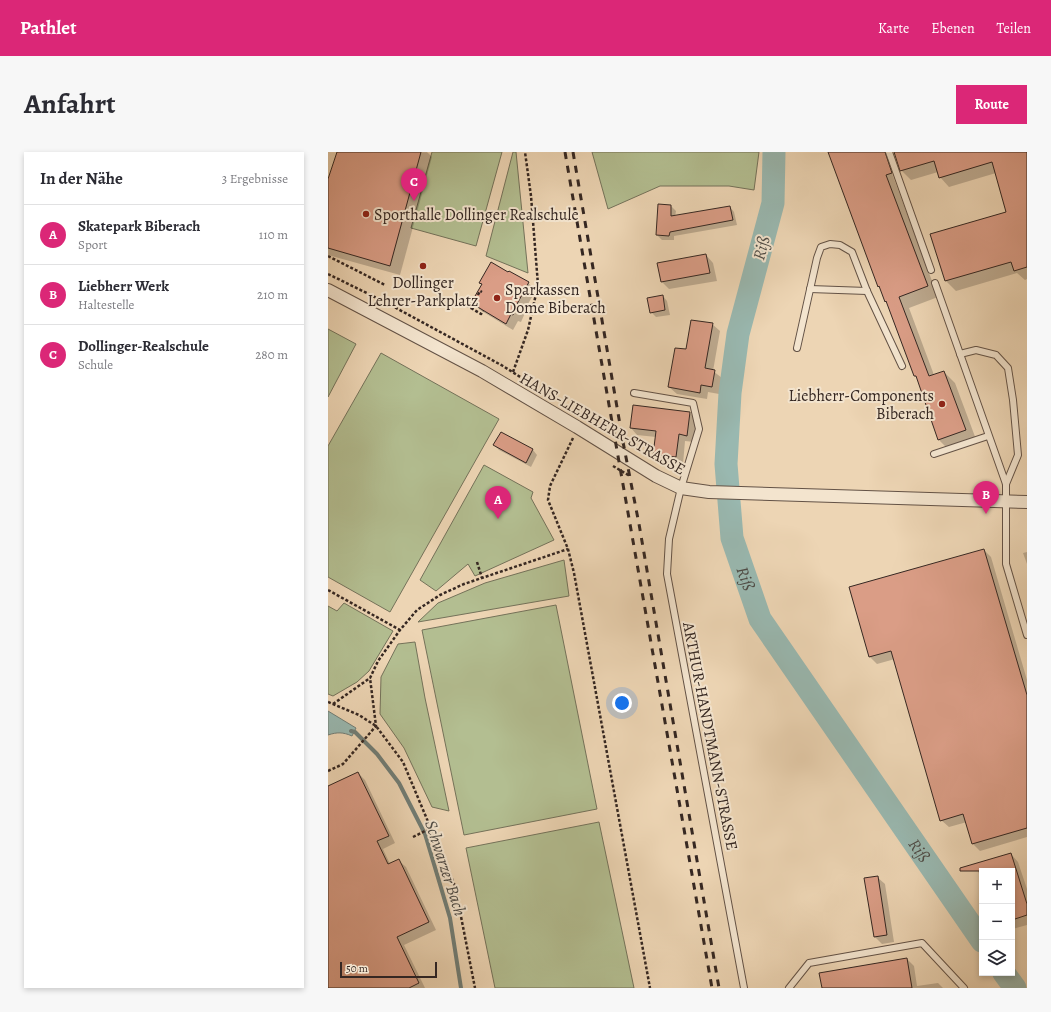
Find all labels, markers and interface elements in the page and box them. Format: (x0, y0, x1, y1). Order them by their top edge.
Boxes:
text: Pathlet (20, 15, 76, 41)
text: Karte (878, 19, 909, 38)
text: Ebenen (931, 19, 975, 38)
text: Teilen (997, 19, 1031, 38)
text: Anfahrt (24, 85, 116, 123)
button: Route (956, 85, 1027, 124)
text: In der Nähe (40, 167, 123, 190)
pin: C (401, 168, 427, 201)
text: 3 Ergebnisse (222, 170, 288, 187)
place label: Sporthalle Dollinger Realschule (374, 204, 579, 226)
marker: Sporthalle Dollinger Realschule (361, 209, 371, 219)
text: Skatepark Biberach (78, 216, 201, 236)
text: A (49, 226, 57, 243)
text: 110 m (259, 226, 288, 243)
water label: Riß (747, 233, 776, 263)
text: Sport (78, 236, 108, 253)
marker: Dollinger Lehrer-Parkplatz (418, 261, 428, 271)
place label: Dollinger Lehrer-Parkplatz (368, 272, 478, 312)
text: Liebherr Werk (78, 276, 169, 296)
place label: Sparkassen Dome Biberach (505, 279, 606, 319)
text: B (49, 286, 57, 303)
text: 210 m (257, 286, 288, 303)
marker: Sparkassen Dome Biberach (492, 293, 502, 303)
text: Haltestelle (78, 296, 134, 313)
text: Dollinger-Realschule (78, 336, 209, 356)
text: C (49, 346, 57, 363)
text: 280 m (255, 346, 288, 363)
text: Schule (78, 356, 113, 373)
street label: HANS-LIEBHERR-STRASSE (516, 367, 689, 480)
place label: Liebherr-Components Biberach (789, 385, 934, 425)
marker: Liebherr-Components Biberach (937, 399, 947, 409)
pin: B (973, 481, 999, 514)
pin: A (485, 486, 511, 519)
water label: Riß (731, 563, 760, 594)
street label: ARTHUR-HANDTMANN-STRASSE (677, 619, 743, 852)
your location (612, 693, 632, 713)
water label: Schwarzer Bach (419, 817, 472, 919)
water label: Riß (903, 834, 936, 867)
map controls (979, 868, 1015, 976)
button: + (979, 868, 1015, 904)
button: − (979, 904, 1015, 940)
button: layers (979, 940, 1015, 976)
scale bar (340, 960, 437, 979)
text: 50 m (346, 961, 368, 976)

